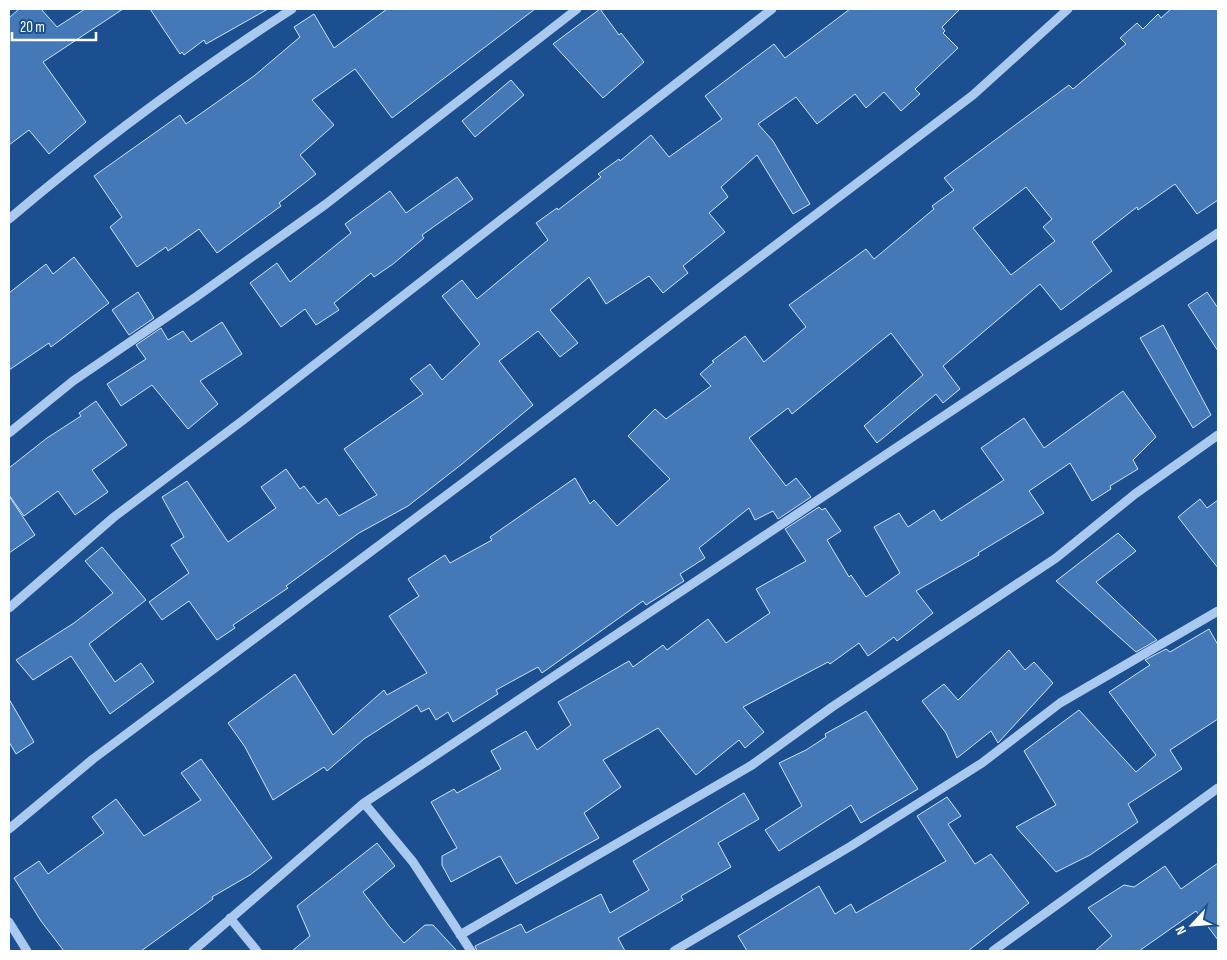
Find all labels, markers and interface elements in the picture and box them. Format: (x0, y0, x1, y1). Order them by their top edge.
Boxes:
scale bar (12, 10, 96, 42)
text: 20 m (20, 18, 45, 37)
north arrow (1167, 900, 1217, 950)
text: N (1171, 923, 1190, 938)

